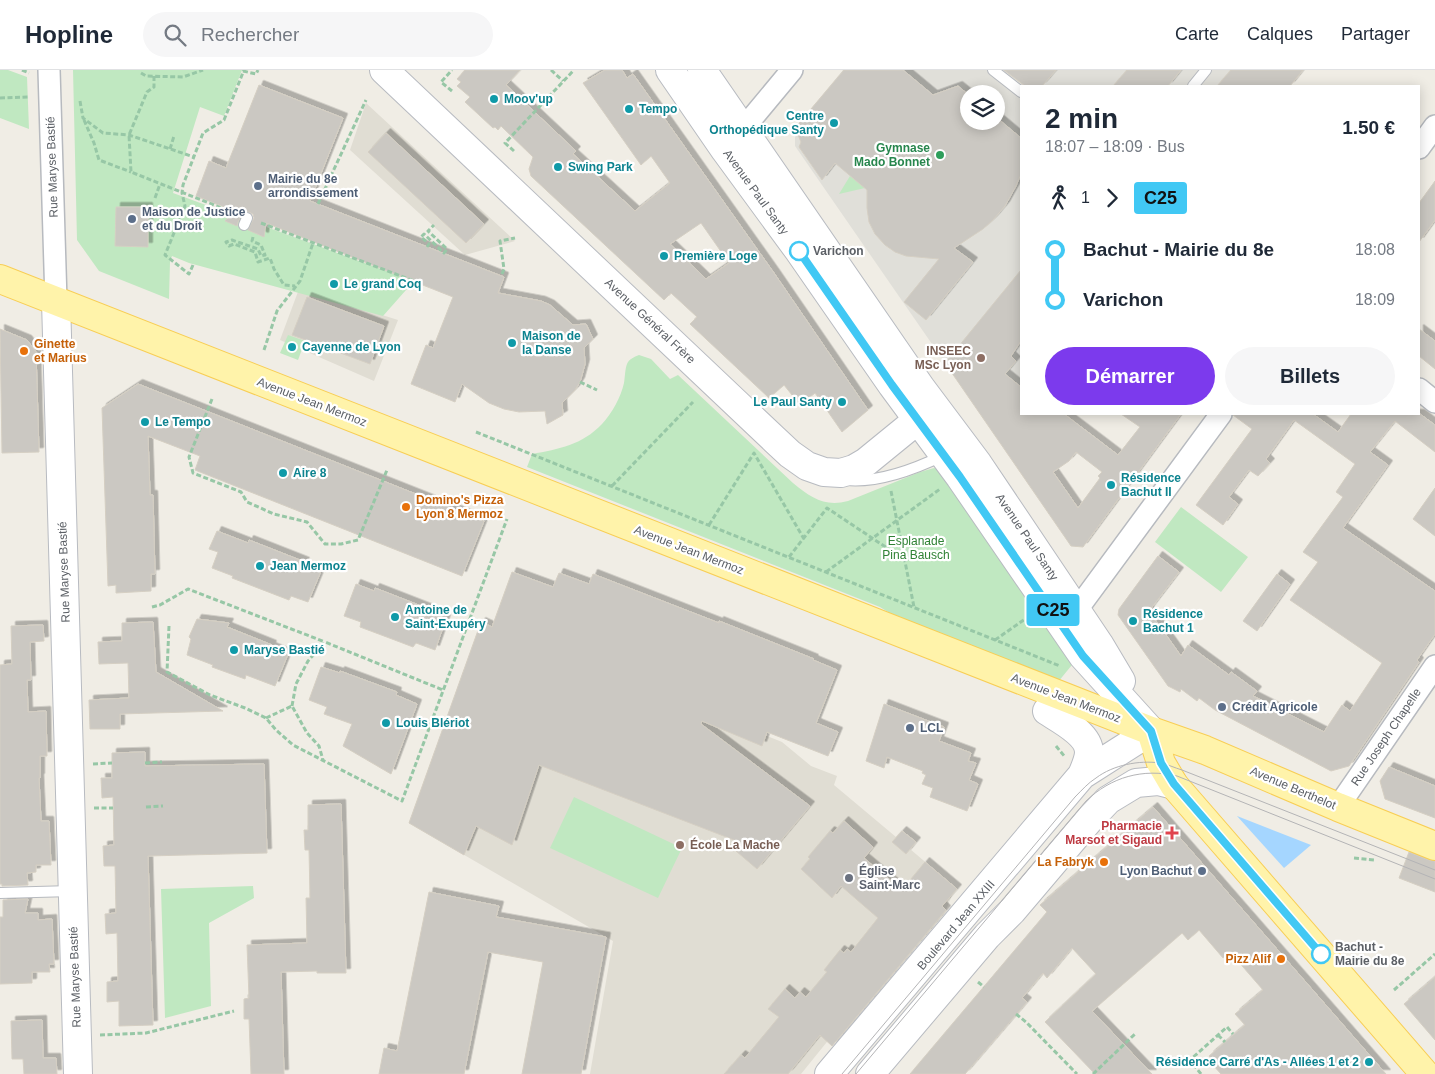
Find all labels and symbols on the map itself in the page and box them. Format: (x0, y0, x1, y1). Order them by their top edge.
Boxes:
place label: Moov'up (504, 92, 553, 106)
marker: Moov'up (488, 93, 500, 105)
place label: Tempo (639, 102, 677, 116)
marker: Tempo (623, 103, 635, 115)
place label: Centre Orthopédique Santy (709, 109, 824, 137)
street label: Rue Maryse Bastié (43, 116, 61, 218)
marker: Centre Orthopédique Santy (828, 117, 840, 129)
place label: Gymnase Mado Bonnet (854, 141, 930, 169)
street label: Avenue Paul Santy (720, 147, 792, 237)
marker: Gymnase Mado Bonnet (934, 149, 946, 161)
place label: Swing Park (568, 160, 633, 174)
marker: Swing Park (552, 161, 564, 173)
place label: Mairie du 8e arrondissement (268, 172, 358, 200)
marker: Mairie du 8e arrondissement (252, 180, 264, 192)
place label: Maison de Justice et du Droit (142, 205, 246, 233)
marker: Maison de Justice et du Droit (126, 213, 138, 225)
marker: Varichon (789, 241, 809, 261)
place label: Varichon (813, 244, 864, 258)
place label: Première Loge (674, 249, 758, 263)
marker: Première Loge (658, 250, 670, 262)
street label: Avenue Général Frère (602, 275, 698, 367)
place label: Le grand Coq (344, 277, 421, 291)
marker: Le grand Coq (328, 278, 340, 290)
place label: Maison de la Danse (522, 329, 581, 357)
place label: Ginette et Marius (34, 337, 87, 365)
marker: Maison de la Danse (506, 337, 518, 349)
place label: Cayenne de Lyon (302, 340, 401, 354)
marker: Cayenne de Lyon (286, 341, 298, 353)
place label: INSEEC MSc Lyon (915, 344, 971, 372)
marker: Ginette et Marius (18, 345, 30, 357)
marker: INSEEC MSc Lyon (975, 352, 987, 364)
street label: Avenue Jean Mermoz (255, 375, 369, 429)
place label: Le Paul Santy (753, 395, 832, 409)
marker: Le Paul Santy (836, 396, 848, 408)
place label: Le Tempo (155, 415, 211, 429)
marker: Le Tempo (139, 416, 151, 428)
place label: Aire 8 (293, 466, 327, 480)
marker: Aire 8 (277, 467, 289, 479)
place label: Résidence Bachut II (1121, 471, 1181, 499)
marker: Résidence Bachut II (1105, 479, 1117, 491)
street label: Avenue Paul Santy (993, 491, 1061, 583)
place label: Domino's Pizza Lyon 8 Mermoz (416, 493, 504, 521)
marker: Domino's Pizza Lyon 8 Mermoz (400, 501, 412, 513)
street label: Rue Maryse Bastié (55, 521, 73, 623)
street label: Avenue Jean Mermoz (632, 523, 746, 577)
park label: Esplanade Pina Bausch (882, 534, 950, 562)
place label: Jean Mermoz (270, 559, 346, 573)
marker: Jean Mermoz (254, 560, 266, 572)
line badge: C25 (1024, 594, 1082, 626)
place label: Antoine de Saint-Exupéry (405, 603, 486, 631)
place label: Résidence Bachut 1 (1143, 607, 1203, 635)
marker: Antoine de Saint-Exupéry (389, 611, 401, 623)
marker: Résidence Bachut 1 (1127, 615, 1139, 627)
place label: Maryse Bastié (244, 643, 325, 657)
marker: Maryse Bastié (228, 644, 240, 656)
street label: Avenue Jean Mermoz (1009, 671, 1123, 725)
street label: Rue Joseph Chapelle (1348, 685, 1424, 788)
place label: Crédit Agricole (1232, 700, 1318, 714)
marker: Crédit Agricole (1216, 701, 1228, 713)
place label: Louis Blériot (396, 716, 469, 730)
marker: Louis Blériot (380, 717, 392, 729)
place label: LCL (920, 721, 943, 735)
marker: LCL (904, 722, 916, 734)
street label: Avenue Berthelot (1248, 764, 1339, 813)
place label: Pharmacie Marsot et Sigaud (1065, 819, 1162, 847)
marker: Pharmacie Marsot et Sigaud (1166, 827, 1178, 839)
place label: École La Mache (690, 837, 780, 852)
marker: École La Mache (674, 839, 686, 851)
place label: La Fabryk (1037, 855, 1094, 869)
marker: La Fabryk (1098, 856, 1110, 868)
place label: Église Saint-Marc (859, 863, 921, 892)
place label: Lyon Bachut (1120, 864, 1192, 878)
marker: Lyon Bachut (1196, 865, 1208, 877)
marker: Église Saint-Marc (843, 872, 855, 884)
street label: Boulevard Jean XXIII (914, 877, 998, 973)
street label: Rue Maryse Bastié (66, 926, 84, 1028)
place label: Bachut - Mairie du 8e (1335, 940, 1405, 968)
marker: Bachut - Mairie du 8e (1311, 944, 1331, 964)
place label: Pizz Alif (1225, 952, 1272, 966)
marker: Pizz Alif (1275, 953, 1287, 965)
place label: Résidence Carré d'As - Allées 1 et 2 (1156, 1055, 1359, 1069)
marker: Résidence Carré d'As - Allées 1 et 2 (1363, 1056, 1375, 1068)

